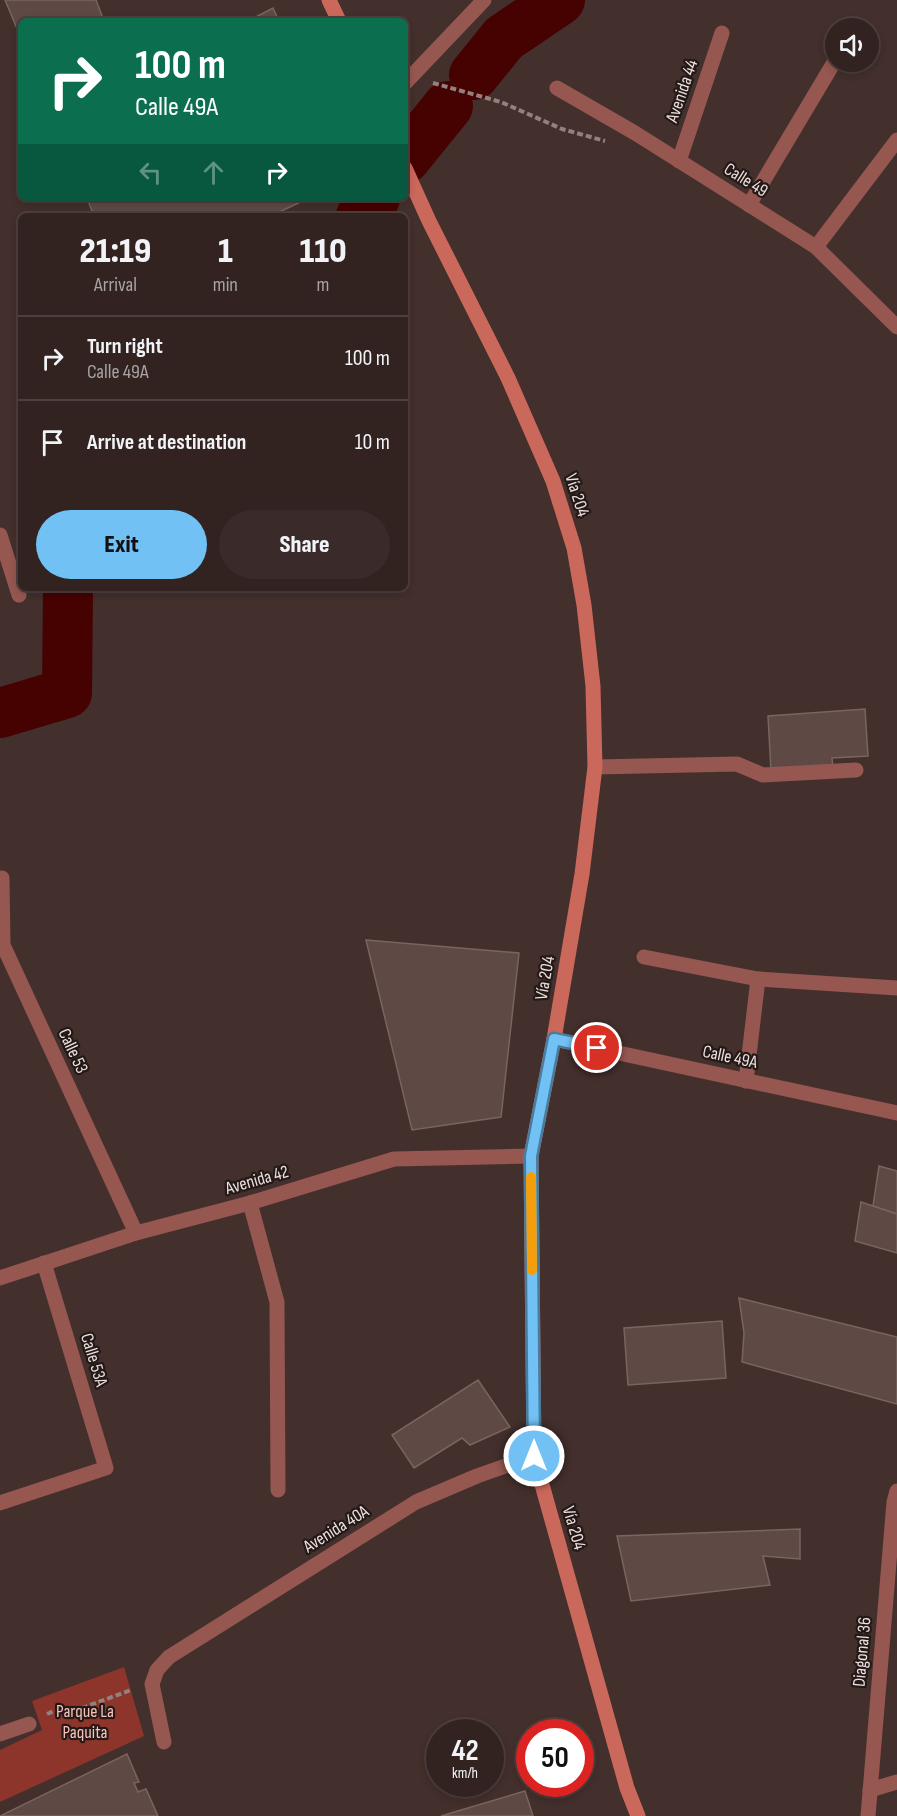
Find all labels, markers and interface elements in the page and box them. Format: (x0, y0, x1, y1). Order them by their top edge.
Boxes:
map controls (825, 18, 879, 72)
button: sound (825, 18, 879, 72)
text: 100 m (135, 40, 226, 91)
icon: right (36, 42, 114, 120)
street label: Avenida 44 (661, 56, 703, 126)
text: Calle 49A (135, 91, 218, 123)
icon: left (134, 156, 167, 189)
icon: ahead (197, 156, 230, 189)
icon: right (260, 156, 293, 189)
street label: Calle 49 (720, 158, 772, 202)
text: 21:19 (79, 230, 151, 273)
text: 1 (218, 230, 233, 273)
text: 110 (299, 230, 347, 273)
text: Arrival (94, 273, 137, 297)
text: min (213, 273, 238, 297)
text: m (317, 273, 329, 297)
text: Turn right (87, 333, 163, 360)
icon: right (36, 342, 69, 375)
text: 100 m (345, 345, 390, 372)
text: Calle 49A (87, 360, 149, 384)
icon: arrive (36, 426, 69, 459)
text: Arrive at destination (87, 429, 246, 456)
text: 10 m (355, 429, 390, 456)
street label: Vía 204 (560, 471, 594, 520)
button: Exit (36, 510, 207, 579)
button: Share (219, 510, 390, 579)
street label: Vía 204 (531, 954, 559, 1002)
pin (571, 1022, 622, 1073)
street label: Calle 53 (54, 1025, 92, 1077)
icon: arrive (580, 1031, 613, 1064)
street label: Calle 49A (701, 1041, 760, 1073)
street label: Avenida 42 (222, 1161, 291, 1199)
street label: Calle 53A (76, 1331, 112, 1389)
position arrow (502, 1424, 566, 1488)
street label: Avenida 40A (299, 1501, 373, 1558)
street label: Vía 204 (558, 1504, 590, 1553)
street label: Diagonal 36 (848, 1616, 876, 1688)
park label: Parque La Paquita (56, 1701, 114, 1743)
speed limit sign: 50 (516, 1719, 594, 1797)
text: 42 (451, 1733, 479, 1769)
text: km/h (452, 1764, 478, 1783)

